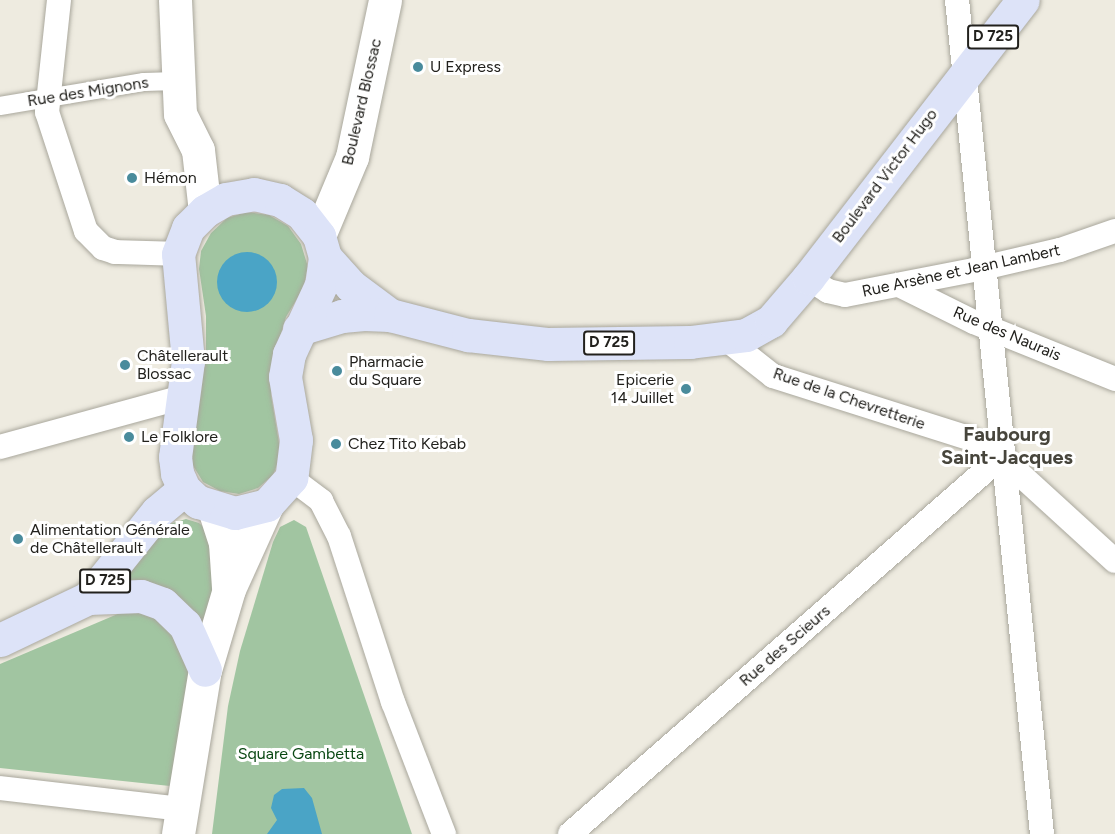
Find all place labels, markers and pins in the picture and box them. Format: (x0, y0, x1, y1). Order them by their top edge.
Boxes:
place label: U Express (430, 57, 501, 77)
marker: U Express (411, 60, 425, 74)
place label: Hémon (144, 168, 197, 188)
marker: Hémon (125, 171, 139, 185)
place label: Châtellerault Blossac (137, 346, 228, 384)
place label: Pharmacie du Square (349, 352, 424, 390)
marker: Châtellerault Blossac (118, 358, 132, 372)
marker: Pharmacie du Square (330, 364, 344, 378)
place label: Epicerie 14 Juillet (611, 370, 674, 408)
marker: Epicerie 14 Juillet (679, 382, 693, 396)
place label: Le Folklore (141, 427, 218, 447)
marker: Le Folklore (122, 430, 136, 444)
place label: Chez Tito Kebab (348, 434, 466, 454)
marker: Chez Tito Kebab (329, 437, 343, 451)
place label: Alimentation Générale de Châtellerault (30, 520, 190, 558)
marker: Alimentation Générale de Châtellerault (11, 532, 25, 546)

